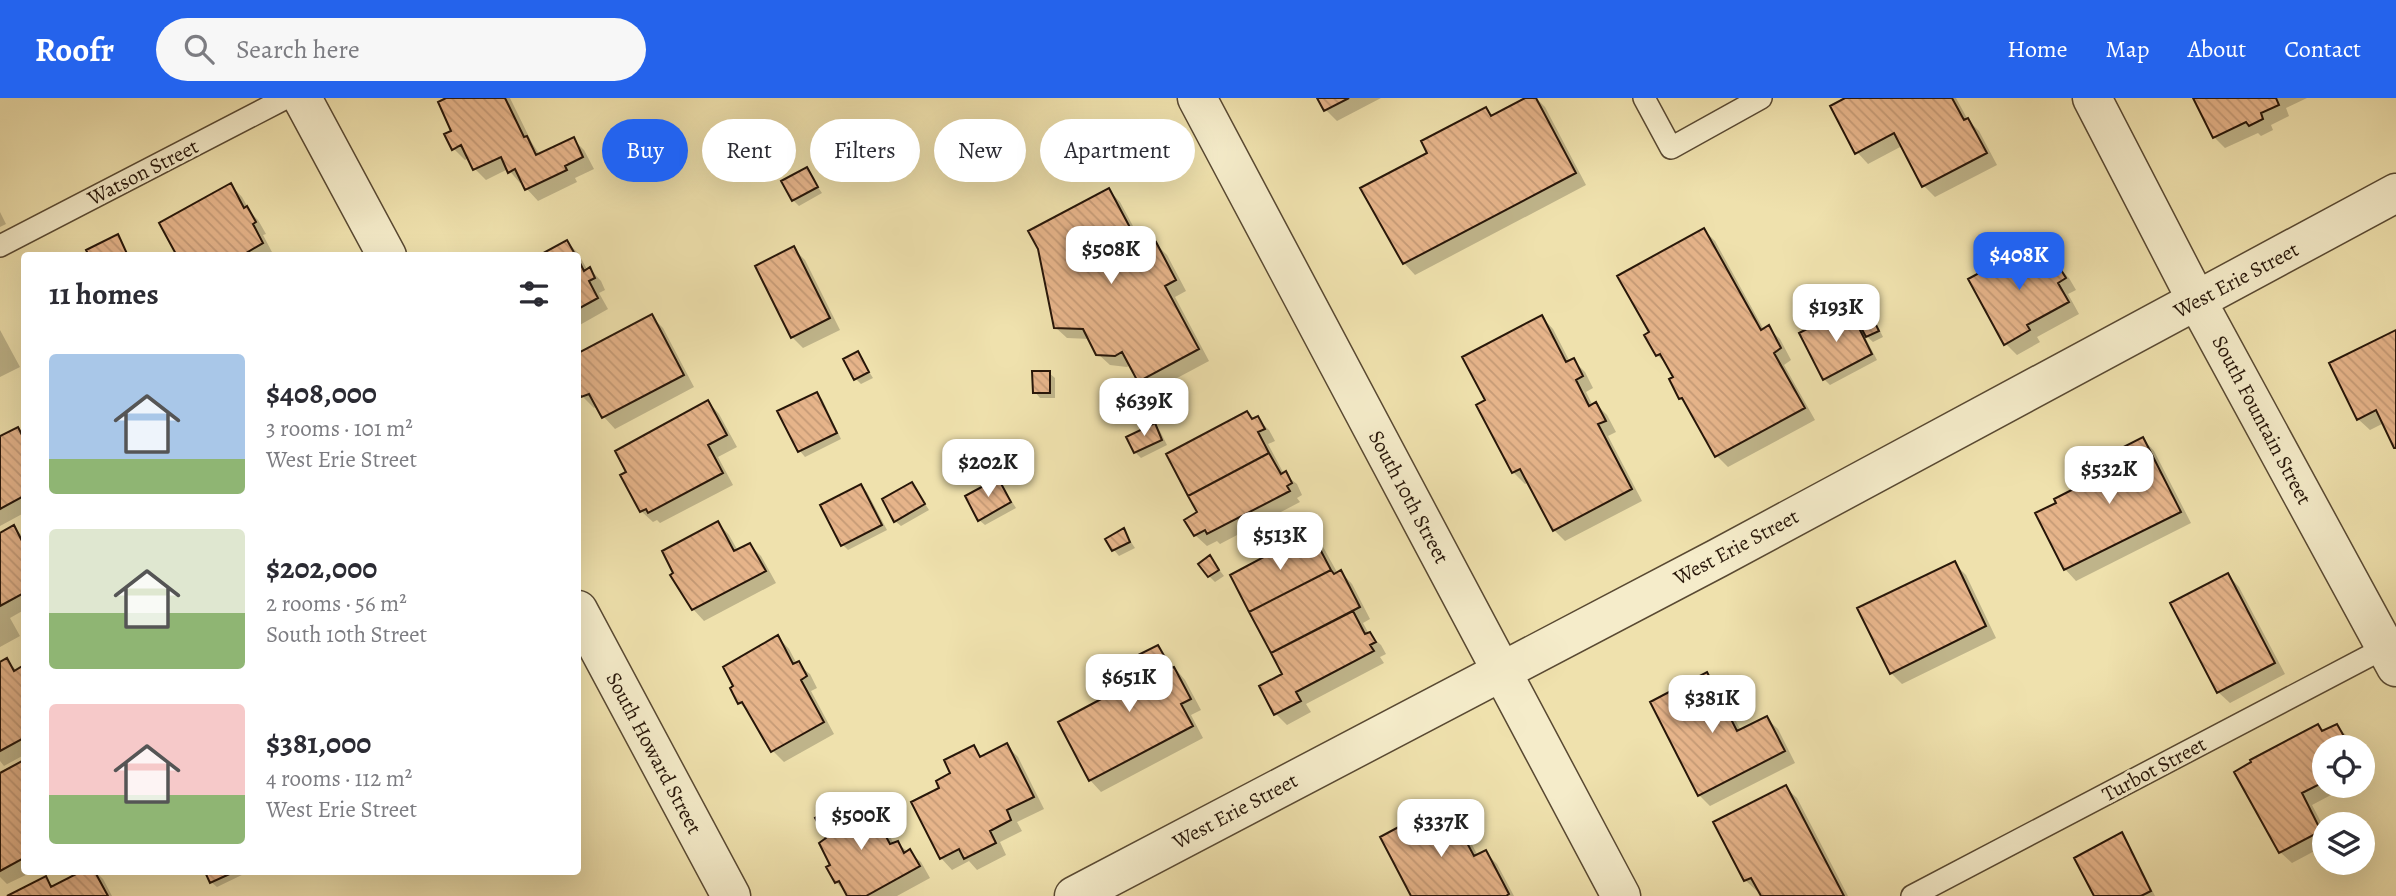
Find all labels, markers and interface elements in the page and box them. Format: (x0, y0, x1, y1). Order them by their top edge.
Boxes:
search box (156, 18, 646, 81)
text: Roofr (35, 27, 114, 72)
icon: search (180, 30, 218, 68)
text: Search here (236, 32, 360, 67)
text: Home (2007, 33, 2068, 65)
text: Map (2106, 33, 2150, 65)
text: About (2188, 33, 2246, 65)
text: Contact (2284, 33, 2361, 65)
chip: Buy (602, 119, 688, 182)
chip: Rent (702, 119, 796, 182)
chip: Filters (810, 119, 920, 182)
chip: New (934, 119, 1026, 182)
chip: Apartment (1040, 119, 1195, 182)
street label: Watson Street (82, 132, 203, 212)
pin: $508K (1062, 226, 1160, 286)
pin: $408K (1970, 232, 2068, 292)
text: $508K (1082, 233, 1140, 264)
street label: West Erie Street (2168, 235, 2304, 325)
text: $408K (1989, 239, 2049, 270)
text: 11 homes (49, 274, 159, 314)
icon: filters (515, 275, 553, 313)
pin: $193K (1787, 285, 1885, 344)
text: $193K (1809, 291, 1863, 322)
street label: South Fountain Street (2206, 330, 2318, 510)
text: $408,000 (266, 373, 377, 413)
pin: $639K (1095, 378, 1193, 438)
icon: home (105, 382, 189, 466)
text: $639K (1115, 385, 1173, 416)
text: 3 rooms · 101 m² (266, 413, 413, 444)
street label: South 10th Street (1362, 425, 1456, 569)
pin: $202K (939, 440, 1037, 499)
text: West Erie Street (266, 444, 417, 475)
text: $202K (958, 446, 1018, 477)
pin: $532K (2060, 446, 2158, 506)
text: $532K (2081, 453, 2137, 484)
street label: West Erie Street (1668, 502, 1804, 592)
pin: $513K (1231, 512, 1329, 572)
text: $513K (1253, 519, 1307, 550)
text: $202,000 (266, 548, 377, 588)
icon: home (105, 557, 189, 641)
text: 2 rooms · 56 m² (266, 588, 407, 619)
text: South 10th Street (266, 619, 427, 650)
pin: $651K (1080, 654, 1178, 714)
text: $651K (1102, 661, 1156, 692)
street label: South Howard Street (599, 667, 709, 839)
pin: $381K (1663, 676, 1761, 735)
text: $381K (1685, 682, 1740, 713)
text: $381,000 (266, 723, 371, 763)
street label: Turbot Street (2097, 730, 2211, 808)
icon: home (105, 732, 189, 816)
map controls (2312, 735, 2375, 875)
button: locate (2312, 735, 2375, 798)
text: 4 rooms · 112 m² (266, 763, 412, 794)
street label: West Erie Street (1167, 766, 1303, 856)
pin: $500K (812, 792, 910, 852)
text: West Erie Street (266, 794, 417, 825)
text: $500K (832, 799, 890, 830)
pin: $337K (1392, 800, 1490, 859)
text: $337K (1413, 806, 1469, 837)
button: layers (2312, 812, 2375, 875)

